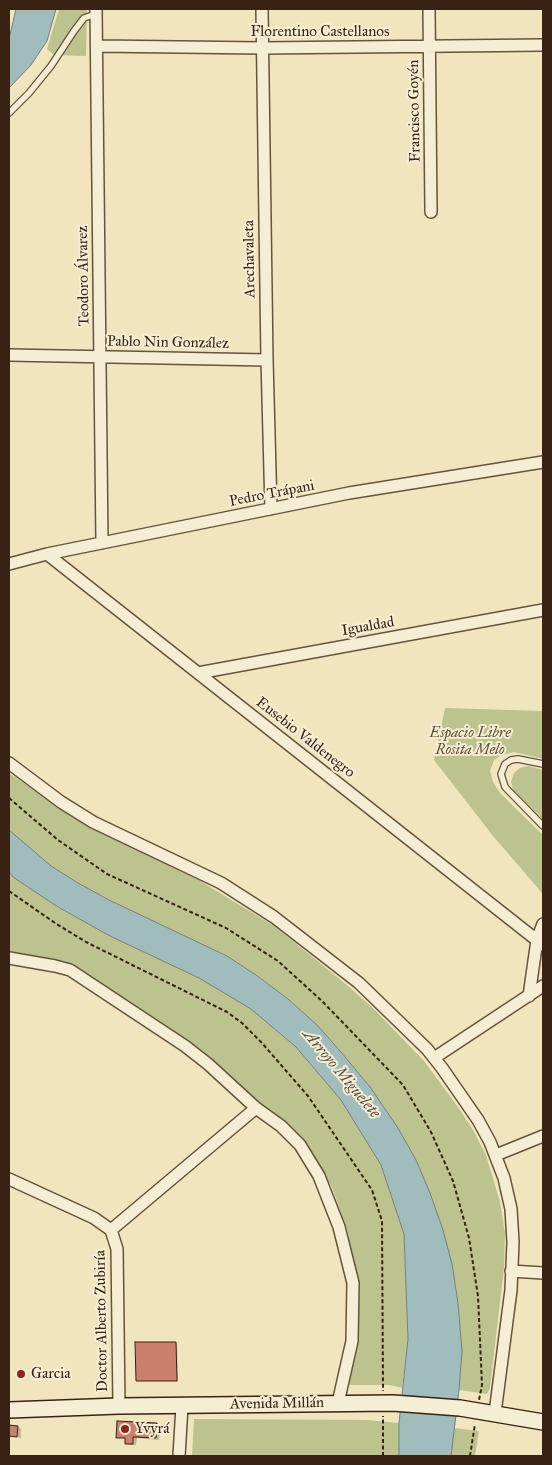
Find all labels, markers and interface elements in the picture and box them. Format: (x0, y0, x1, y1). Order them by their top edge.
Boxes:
street label: Florentino Castellanos (251, 23, 389, 41)
street label: Francisco Goyén (405, 60, 425, 162)
street label: Arechavaleta (240, 220, 260, 298)
street label: Teodoro Álvarez (74, 225, 94, 327)
street label: Pablo Nin González (107, 333, 229, 353)
street label: Pedro Trápani (228, 477, 316, 511)
street label: Igualdad (340, 614, 396, 640)
street label: Eusebio Valdenegro (252, 694, 358, 782)
park label: Espacio Libre Rosita Melo (429, 724, 511, 759)
water label: Arroyo Miguelete (298, 1026, 384, 1122)
street label: Doctor Alberto Zubiría (92, 1250, 112, 1392)
place label: Garcia (31, 1365, 71, 1383)
marker: Garcia (15, 1368, 27, 1380)
street label: Avenida Millán (230, 1394, 324, 1414)
place label: Yvyrá (135, 1420, 169, 1438)
marker: Yvyrá (119, 1423, 131, 1435)

